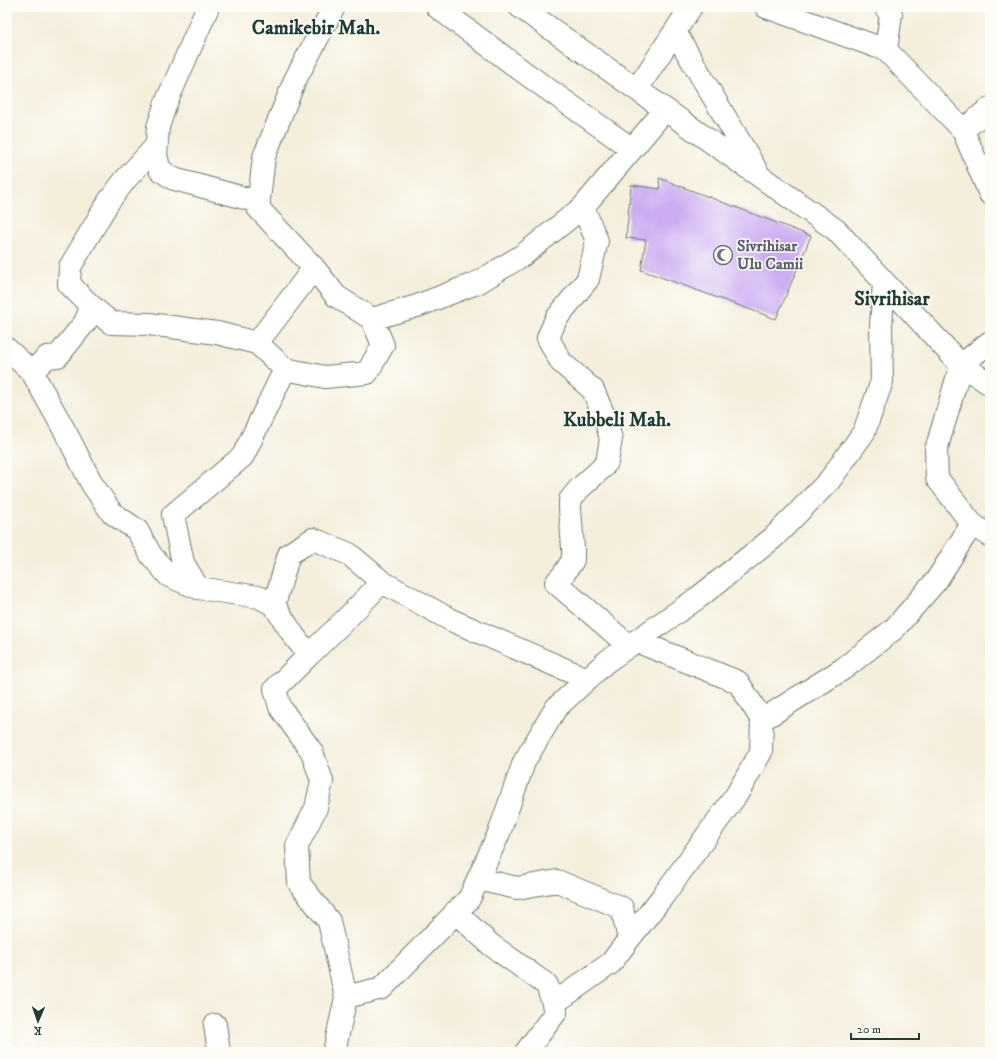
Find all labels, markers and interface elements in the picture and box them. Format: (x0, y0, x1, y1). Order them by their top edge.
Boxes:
district label: Camikebir Mah. (252, 16, 380, 41)
place label: Sivrihisar Ulu Camii (737, 236, 803, 274)
mosque icon: Sivrihisar Ulu Camii (712, 244, 734, 266)
district label: Sivrihisar (854, 287, 930, 312)
district label: Kubbeli Mah. (563, 408, 671, 433)
north arrow (18, 1001, 58, 1041)
scale bar (851, 1015, 919, 1041)
text: 20 m (857, 1022, 881, 1037)
text: K (33, 1023, 42, 1037)

